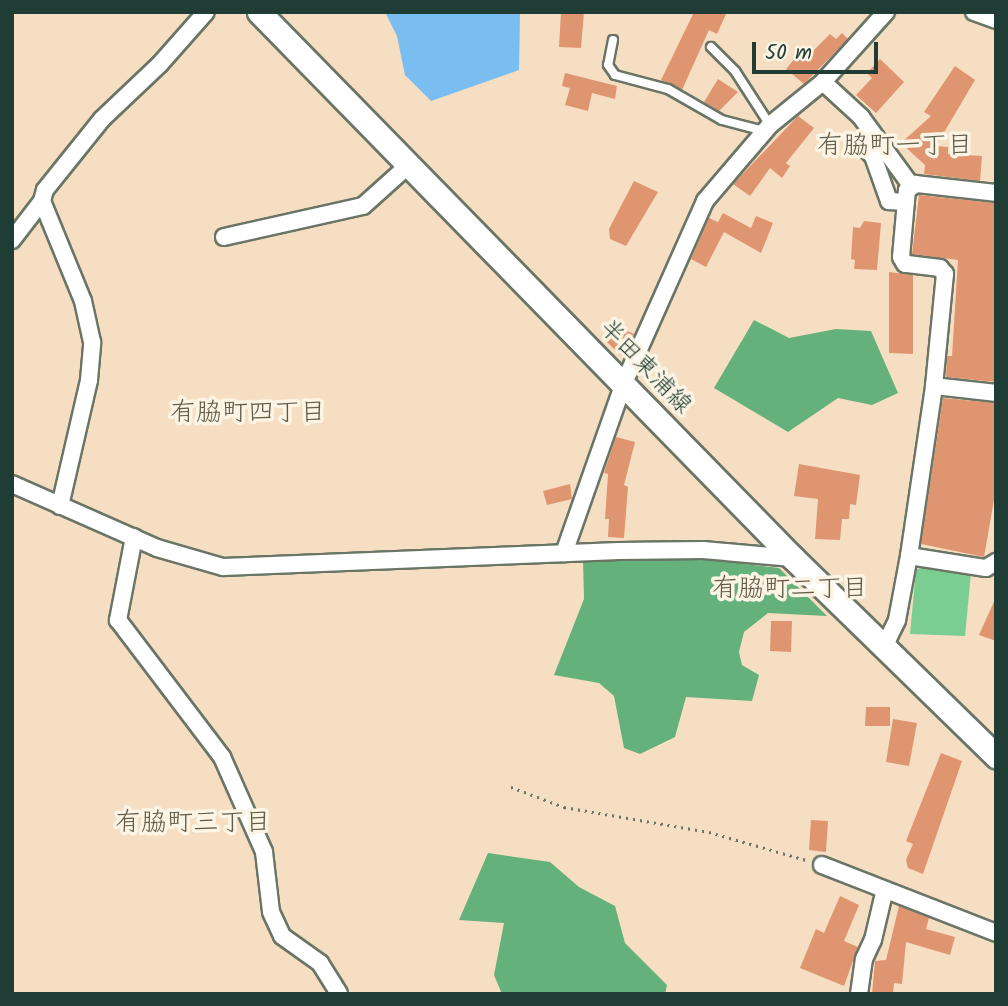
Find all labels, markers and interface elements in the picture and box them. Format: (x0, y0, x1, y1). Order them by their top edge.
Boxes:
scale bar (756, 28, 882, 72)
text: 50 m (765, 37, 812, 70)
district label: 有脇町一丁目 (817, 131, 973, 163)
street label: 半田東浦線 (593, 314, 697, 420)
district label: 有脇町四丁目 (170, 398, 326, 430)
district label: 有脇町二丁目 (712, 574, 868, 606)
district label: 有脇町三丁目 (115, 808, 271, 840)

